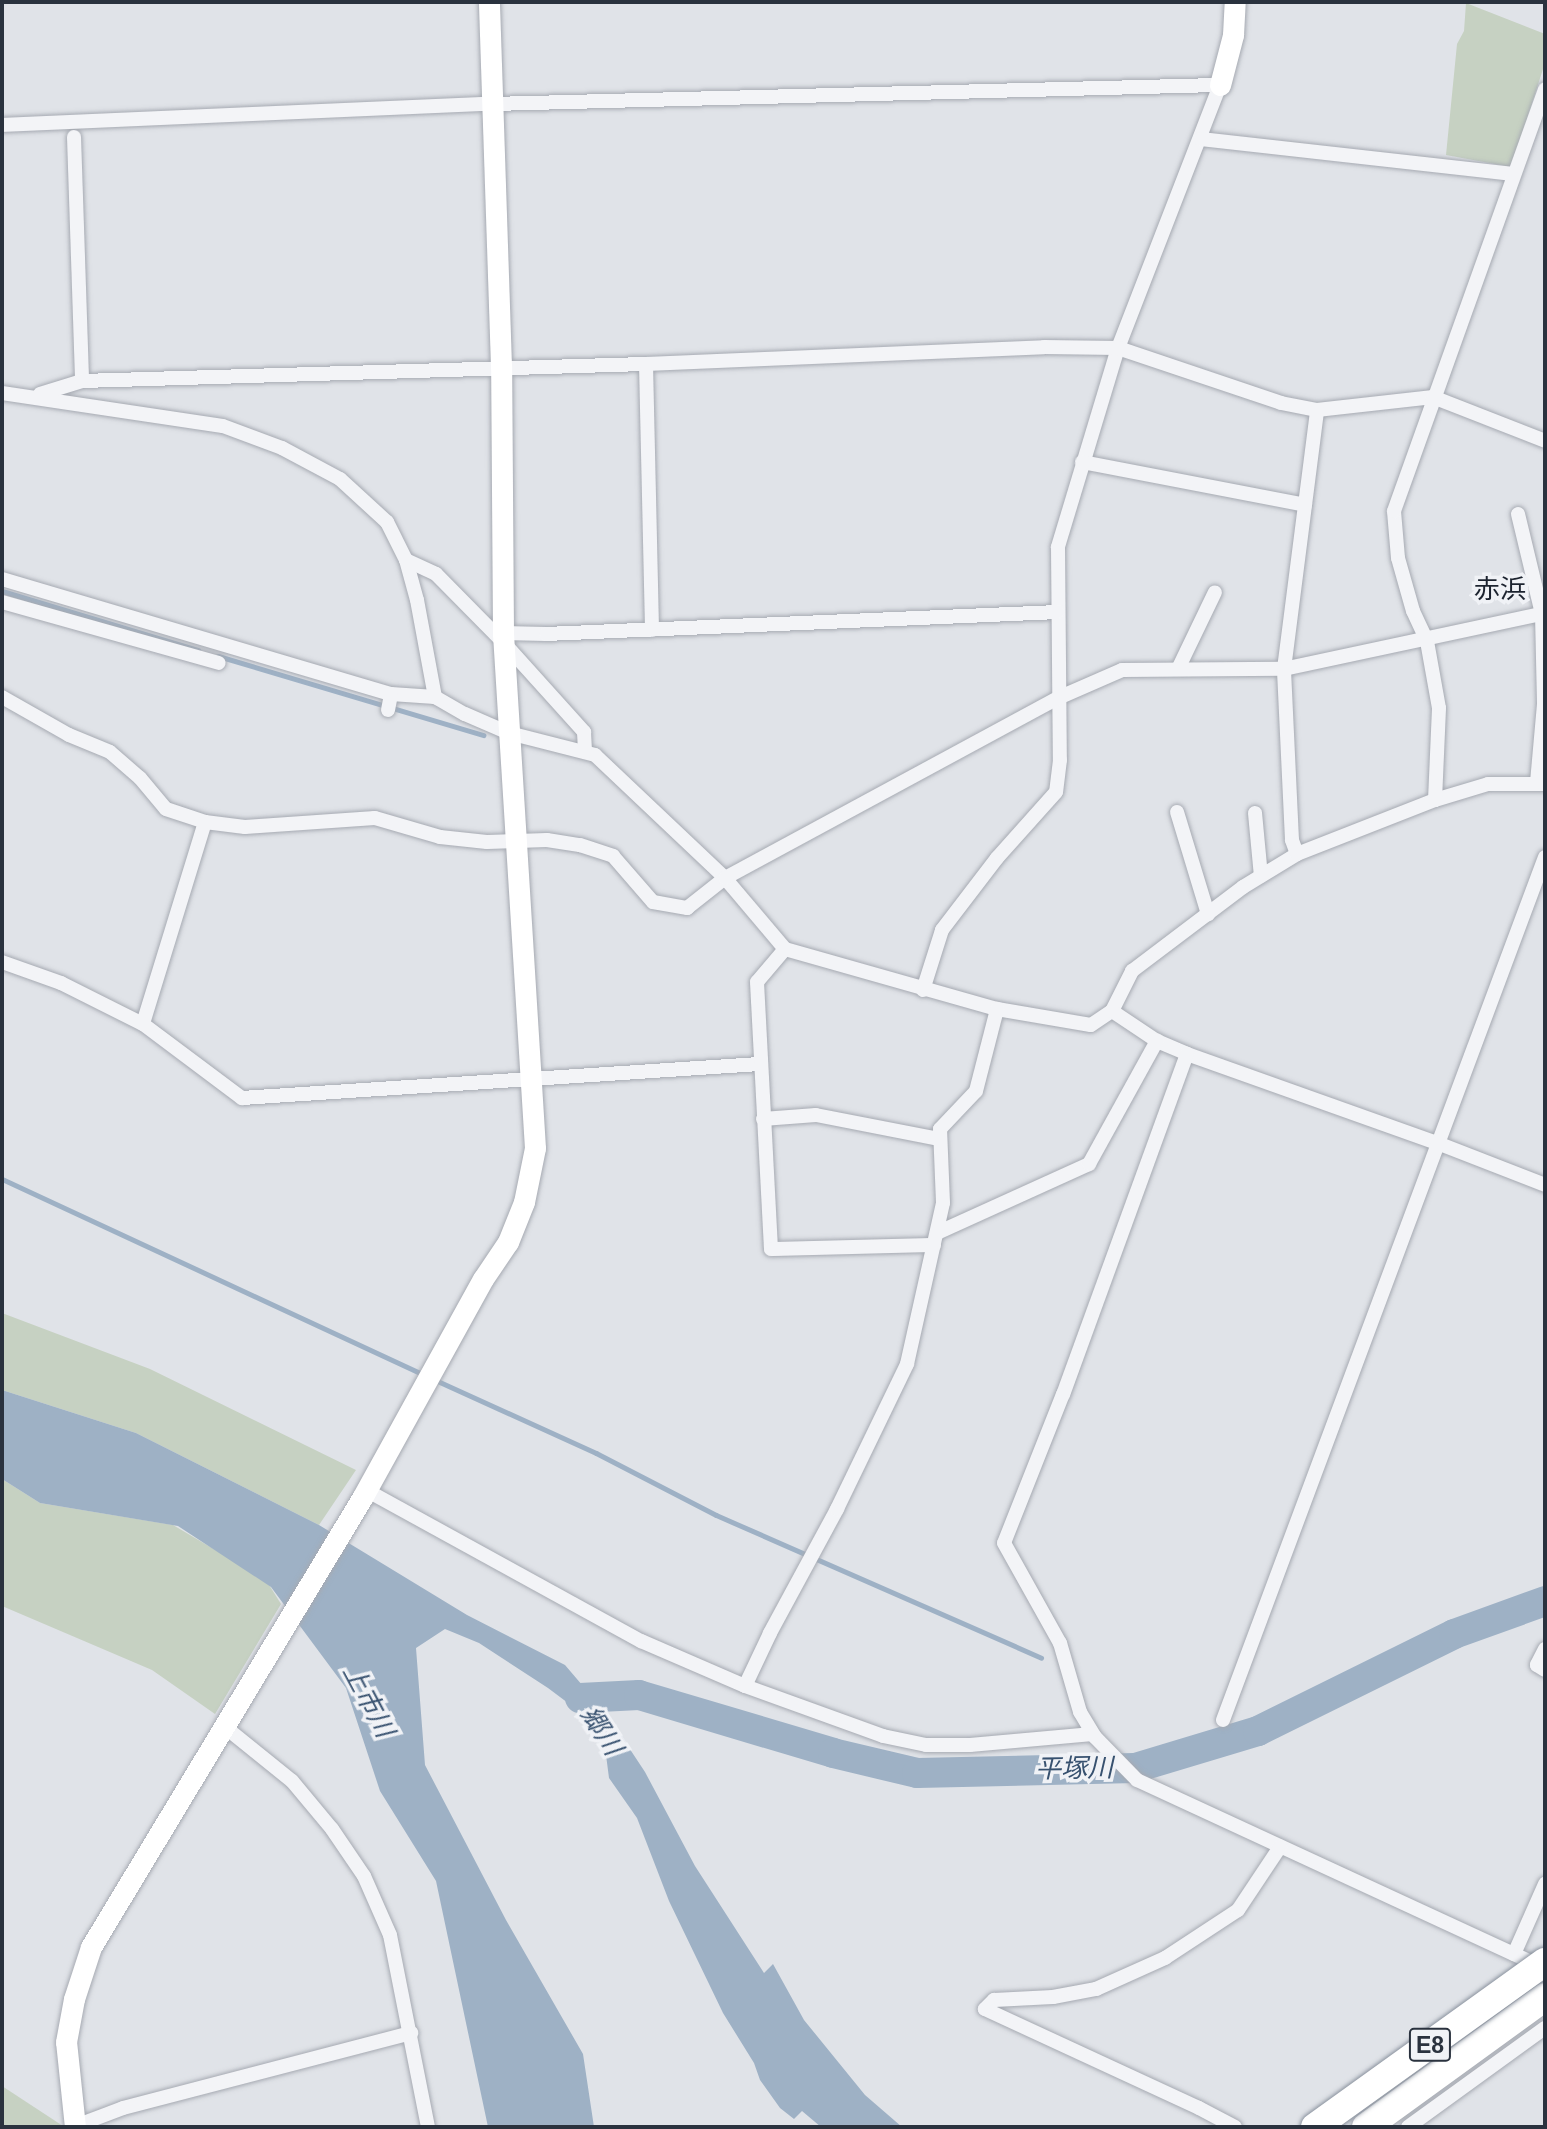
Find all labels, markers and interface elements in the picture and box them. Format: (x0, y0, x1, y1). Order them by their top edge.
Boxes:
district label: 赤浜 (1474, 574, 1526, 606)
water label: 上市川 (336, 1659, 400, 1743)
water label: 郷川 (574, 1701, 628, 1761)
water label: 平塚川 (1035, 1753, 1113, 1785)
road number: E8 (1407, 2026, 1453, 2064)

